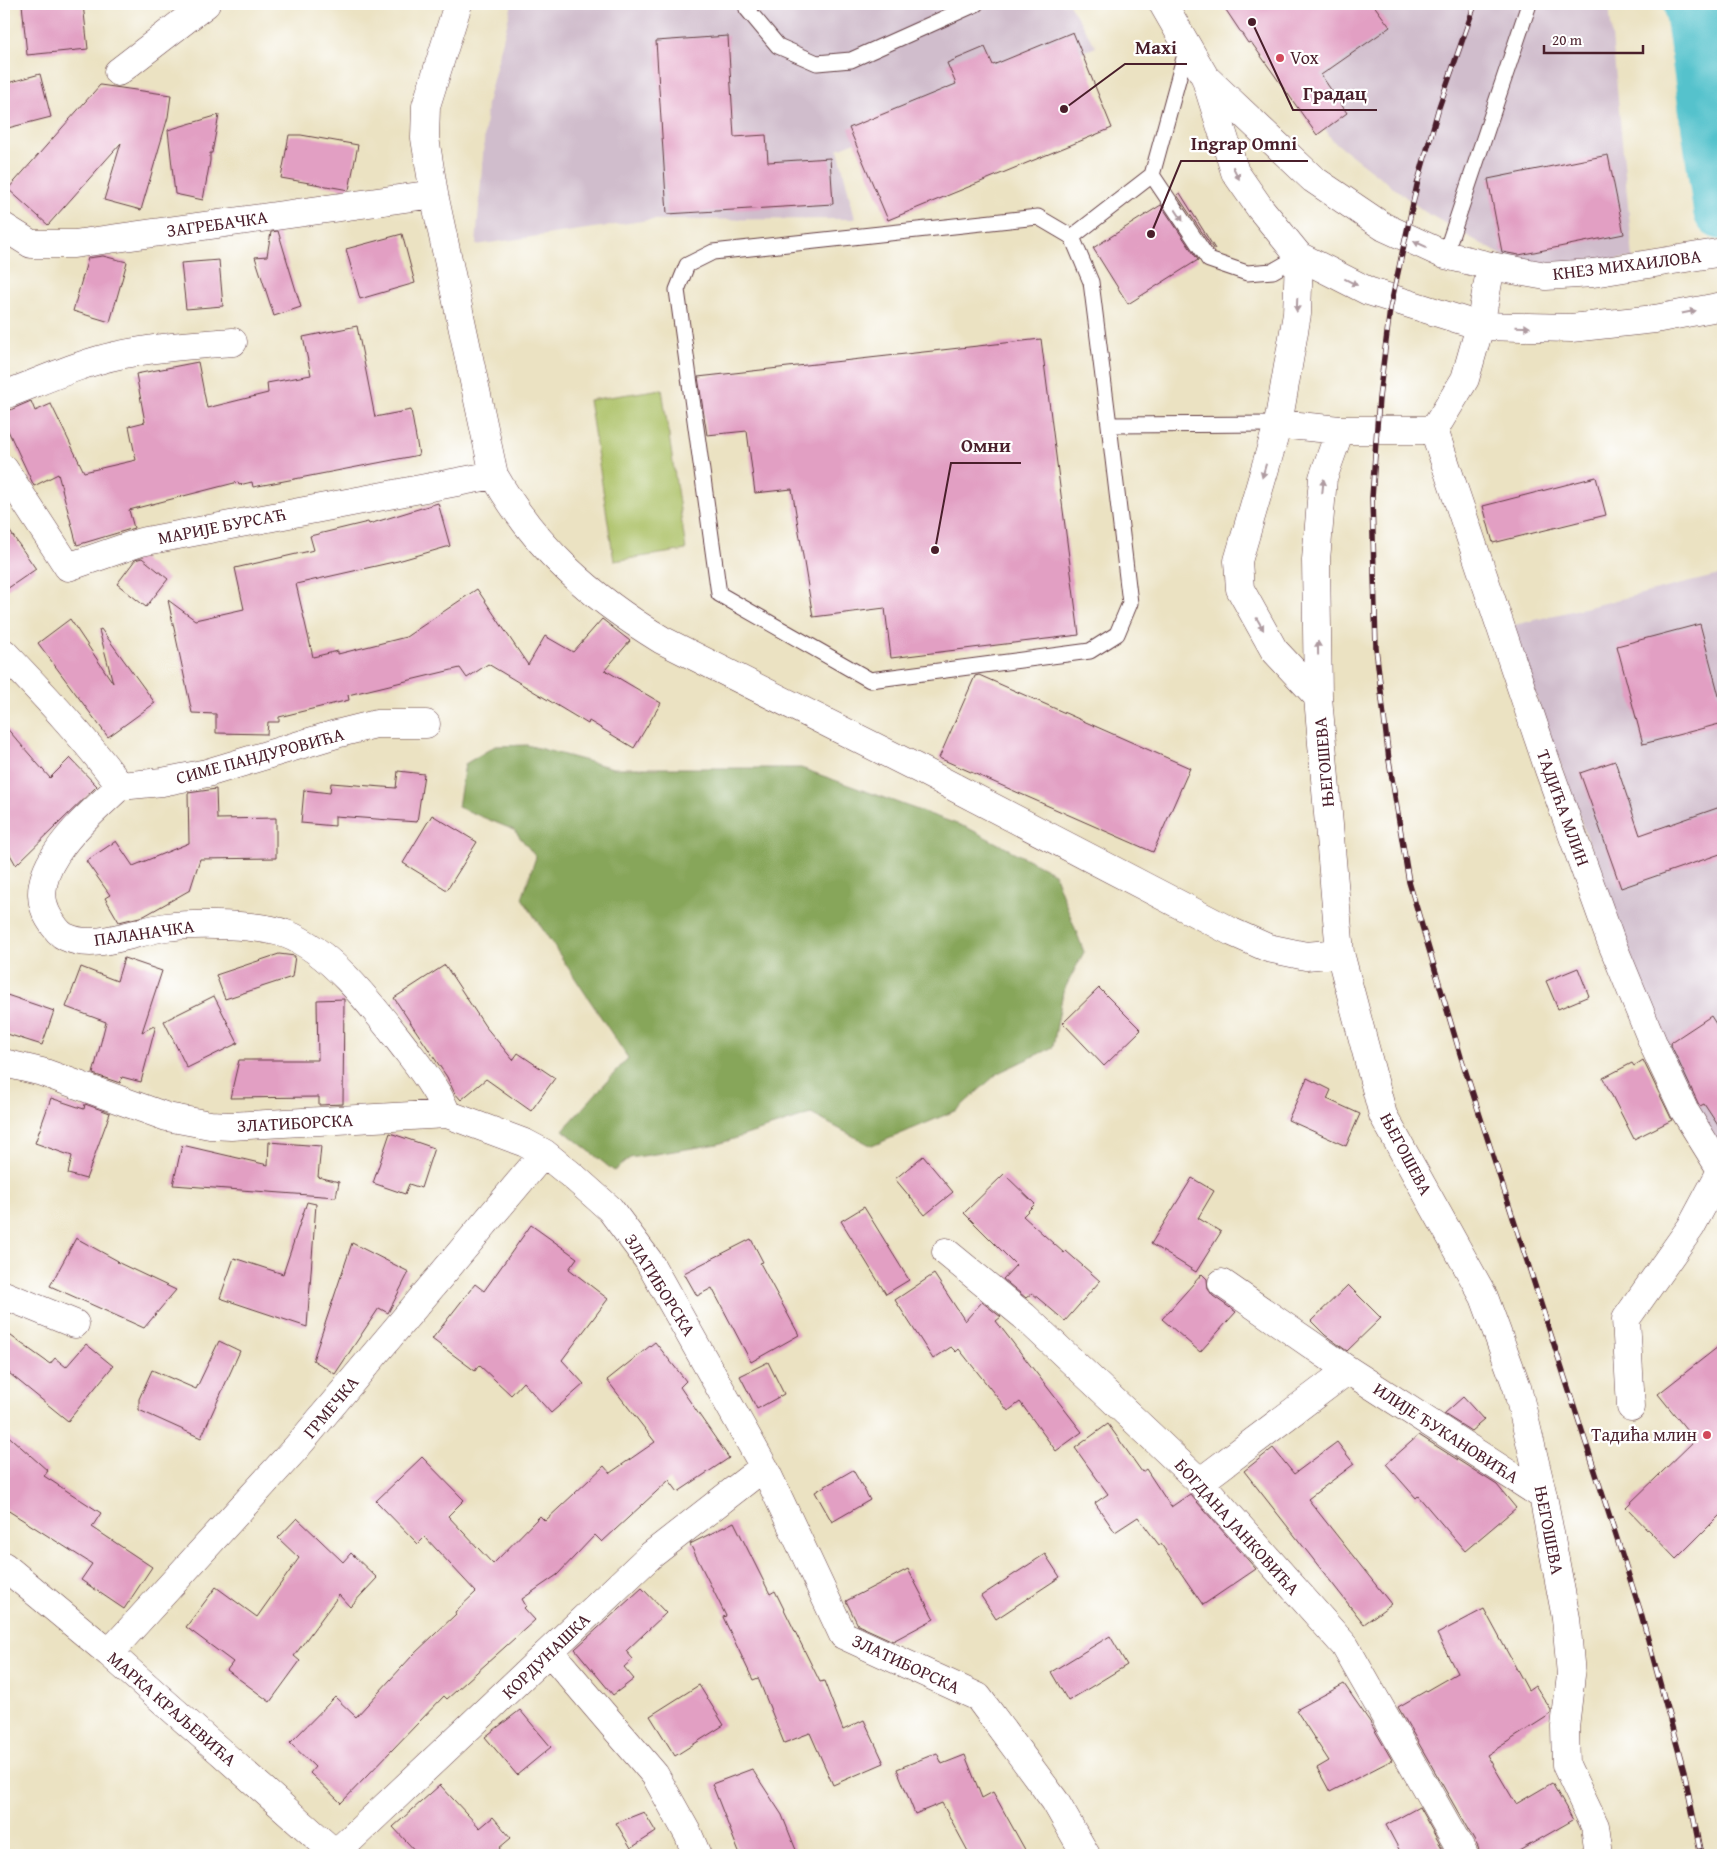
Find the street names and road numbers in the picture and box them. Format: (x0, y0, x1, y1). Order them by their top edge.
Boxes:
street label: ЗАГРЕБАЧКА (165, 203, 269, 244)
street label: КНЕЗ МИХАИЛОВА (1551, 242, 1703, 287)
street label: МАРИЈЕ БУРСАЋ (155, 500, 288, 551)
street label: ЊЕГОШЕВА (1306, 716, 1341, 808)
street label: СИМЕ ПАНДУРОВИЋА (173, 720, 347, 791)
street label: ТАДИЋА МЛИН (1530, 746, 1597, 870)
street label: ПАЛАНАЧКА (92, 912, 196, 953)
street label: ЗЛАТИБОРСКА (236, 1106, 354, 1139)
street label: ЊЕГОШЕВА (1373, 1108, 1440, 1200)
street label: ЗЛАТИБОРСКА (618, 1228, 703, 1341)
street label: ГРМЕЧКА (296, 1369, 365, 1444)
street label: ИЛИЈЕ ЂУКАНОВИЋА (1368, 1375, 1525, 1490)
street label: БОГДАНА ЈАНКОВИЋА (1168, 1452, 1306, 1601)
street label: ЊЕГОШЕВА (1528, 1483, 1571, 1577)
street label: КОРДУНАШКА (495, 1606, 596, 1705)
street label: ЗЛАТИБОРСКА (848, 1627, 965, 1700)
street label: МАРКА КРАЉЕВИЋА (102, 1645, 243, 1773)

